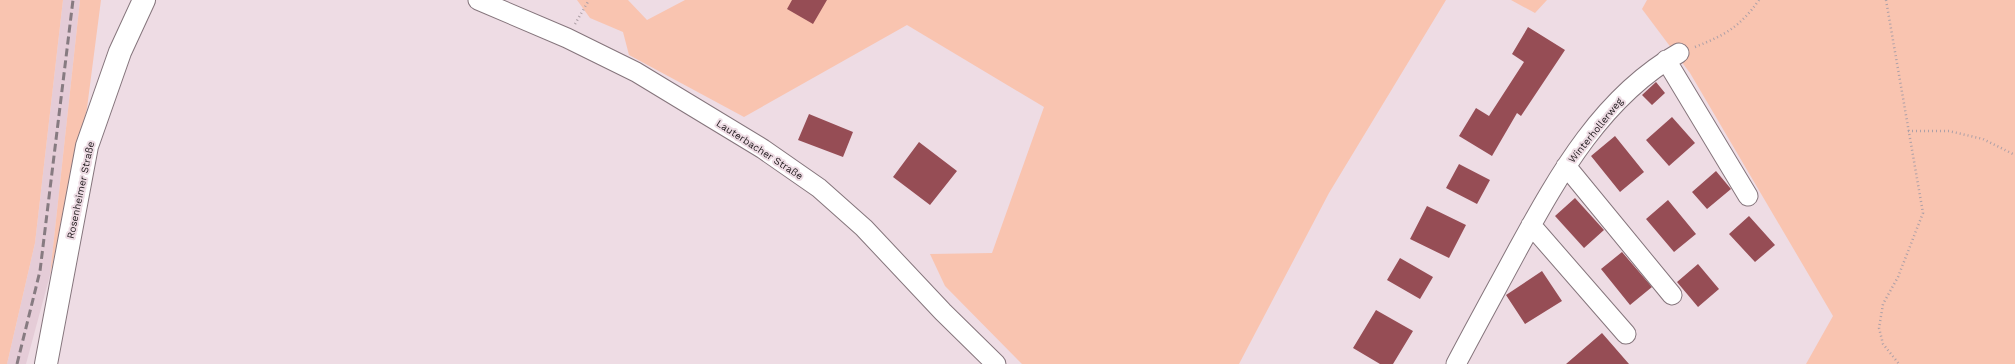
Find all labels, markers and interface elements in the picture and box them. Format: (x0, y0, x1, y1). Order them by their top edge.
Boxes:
street label: Winterhollerweg (1566, 95, 1625, 165)
street label: Lauterbacher Straße (714, 117, 805, 182)
street label: Rosenheimer Straße (65, 140, 96, 240)

